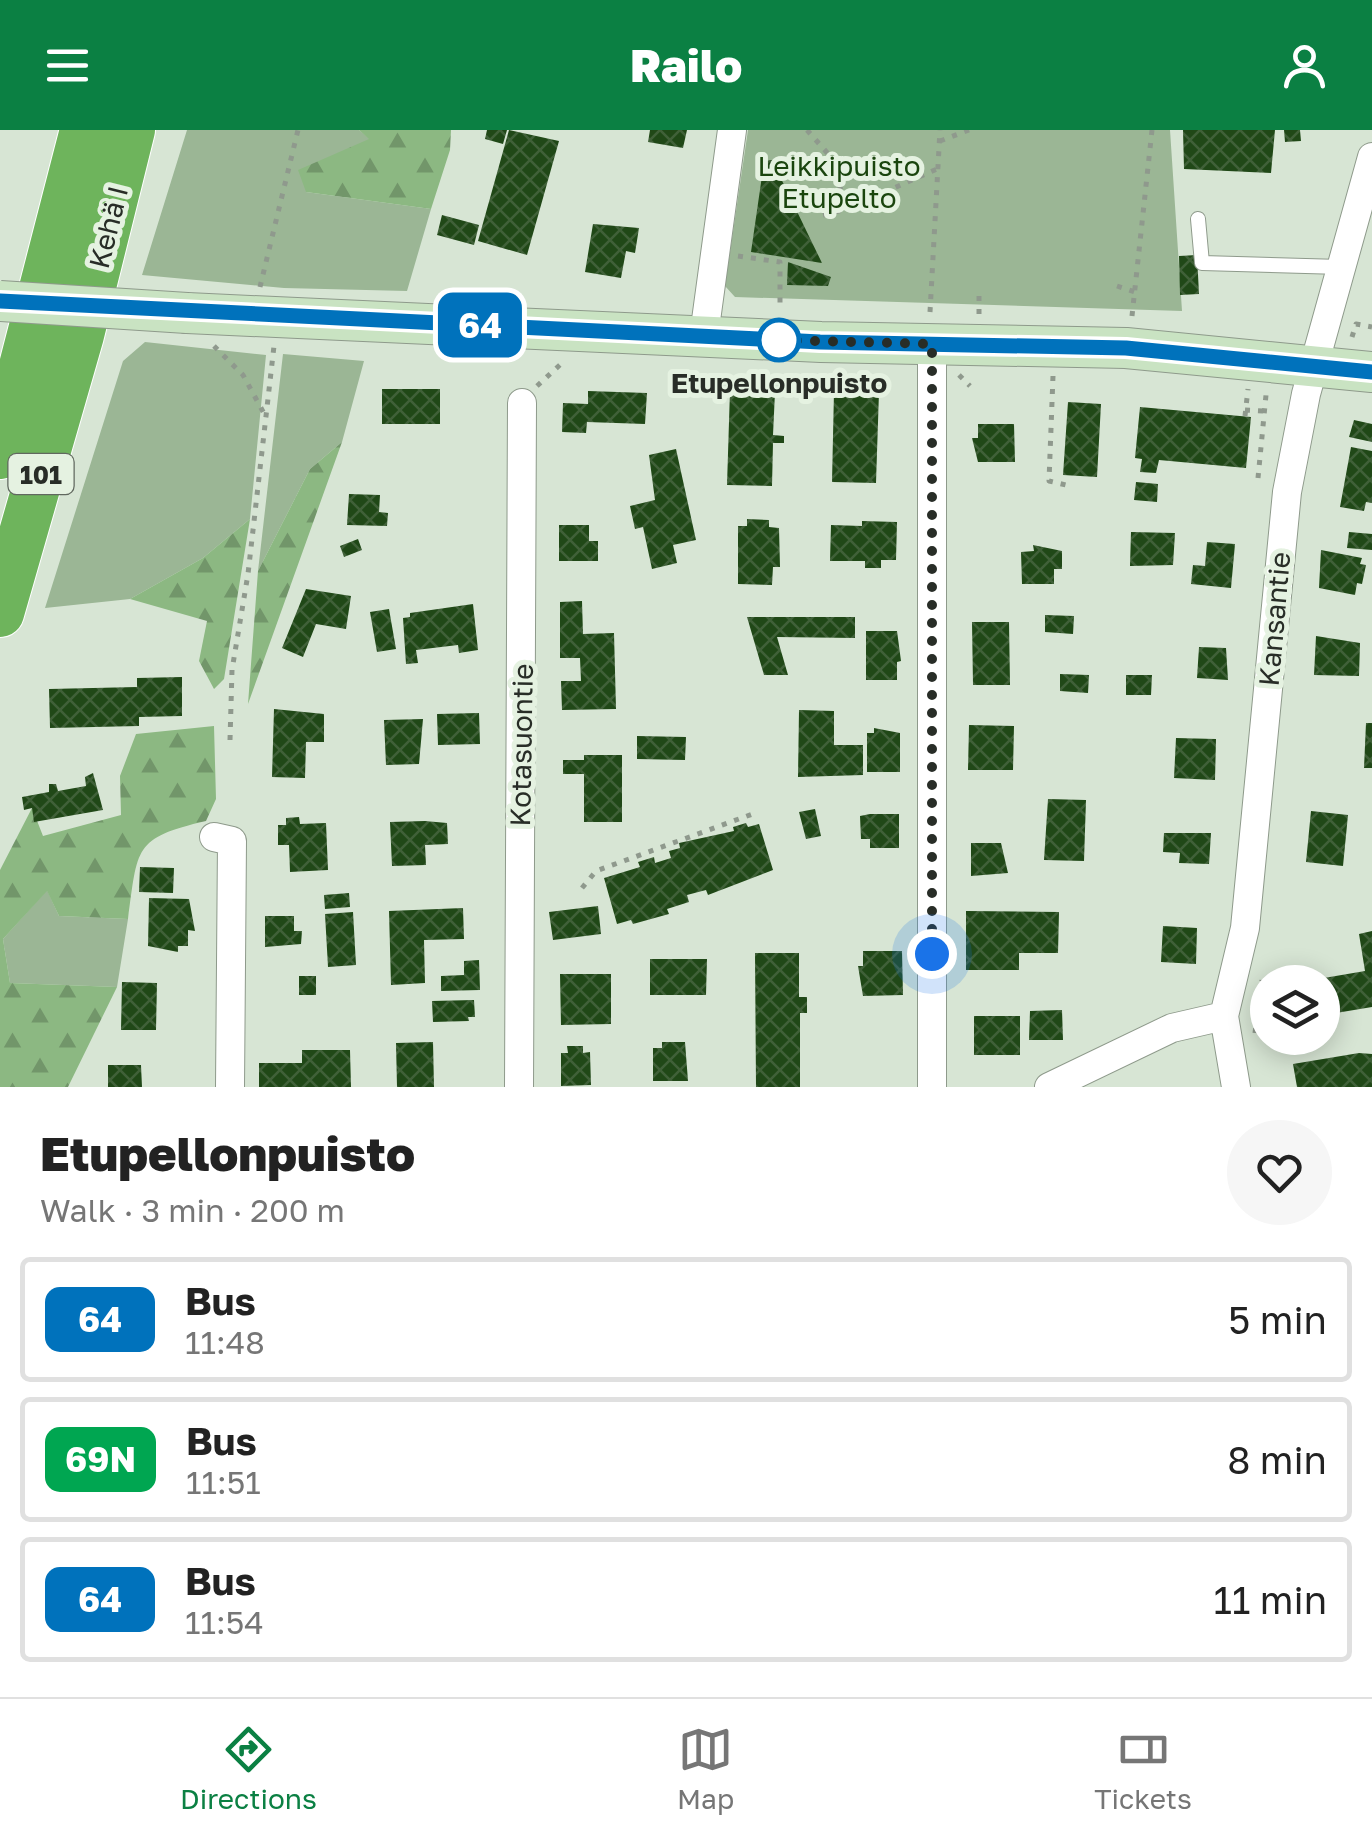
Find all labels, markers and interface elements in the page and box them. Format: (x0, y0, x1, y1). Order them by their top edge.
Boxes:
icon: menu (40, 38, 95, 93)
text: Railo (630, 38, 742, 92)
icon: person (1277, 38, 1332, 93)
park label: Leikkipuisto Etupelto (757, 149, 921, 214)
street label: Kehä I (82, 182, 134, 272)
line badge: 64 (435, 292, 525, 358)
text: 64 (458, 304, 502, 346)
marker: Etupellonpuisto (758, 319, 800, 361)
place label: Etupellonpuisto (671, 366, 887, 399)
road number: 101 (8, 454, 74, 494)
street label: Kansantie (1252, 551, 1296, 687)
street label: Kotasuontie (503, 663, 539, 827)
your location (907, 929, 957, 979)
map controls (1250, 965, 1340, 1055)
button: layers (1250, 965, 1340, 1055)
button: heart (1227, 1120, 1332, 1225)
text: Etupellonpuisto (40, 1124, 415, 1182)
text: Walk · 3 min · 200 m (40, 1191, 345, 1229)
text: Bus (185, 1278, 256, 1323)
text: 5 min (1228, 1297, 1327, 1342)
text: 64 (78, 1298, 122, 1340)
text: 11:48 (185, 1323, 265, 1361)
text: Bus (186, 1418, 257, 1463)
text: 8 min (1227, 1437, 1327, 1482)
text: 69N (65, 1438, 136, 1480)
text: 11:51 (186, 1463, 261, 1501)
text: Bus (185, 1558, 256, 1603)
text: 11 min (1213, 1577, 1327, 1622)
text: 64 (78, 1578, 122, 1620)
text: 11:54 (185, 1603, 264, 1641)
tab: Directions (180, 1722, 317, 1815)
tab: Map (677, 1722, 734, 1815)
tab: Tickets (1094, 1722, 1192, 1815)

